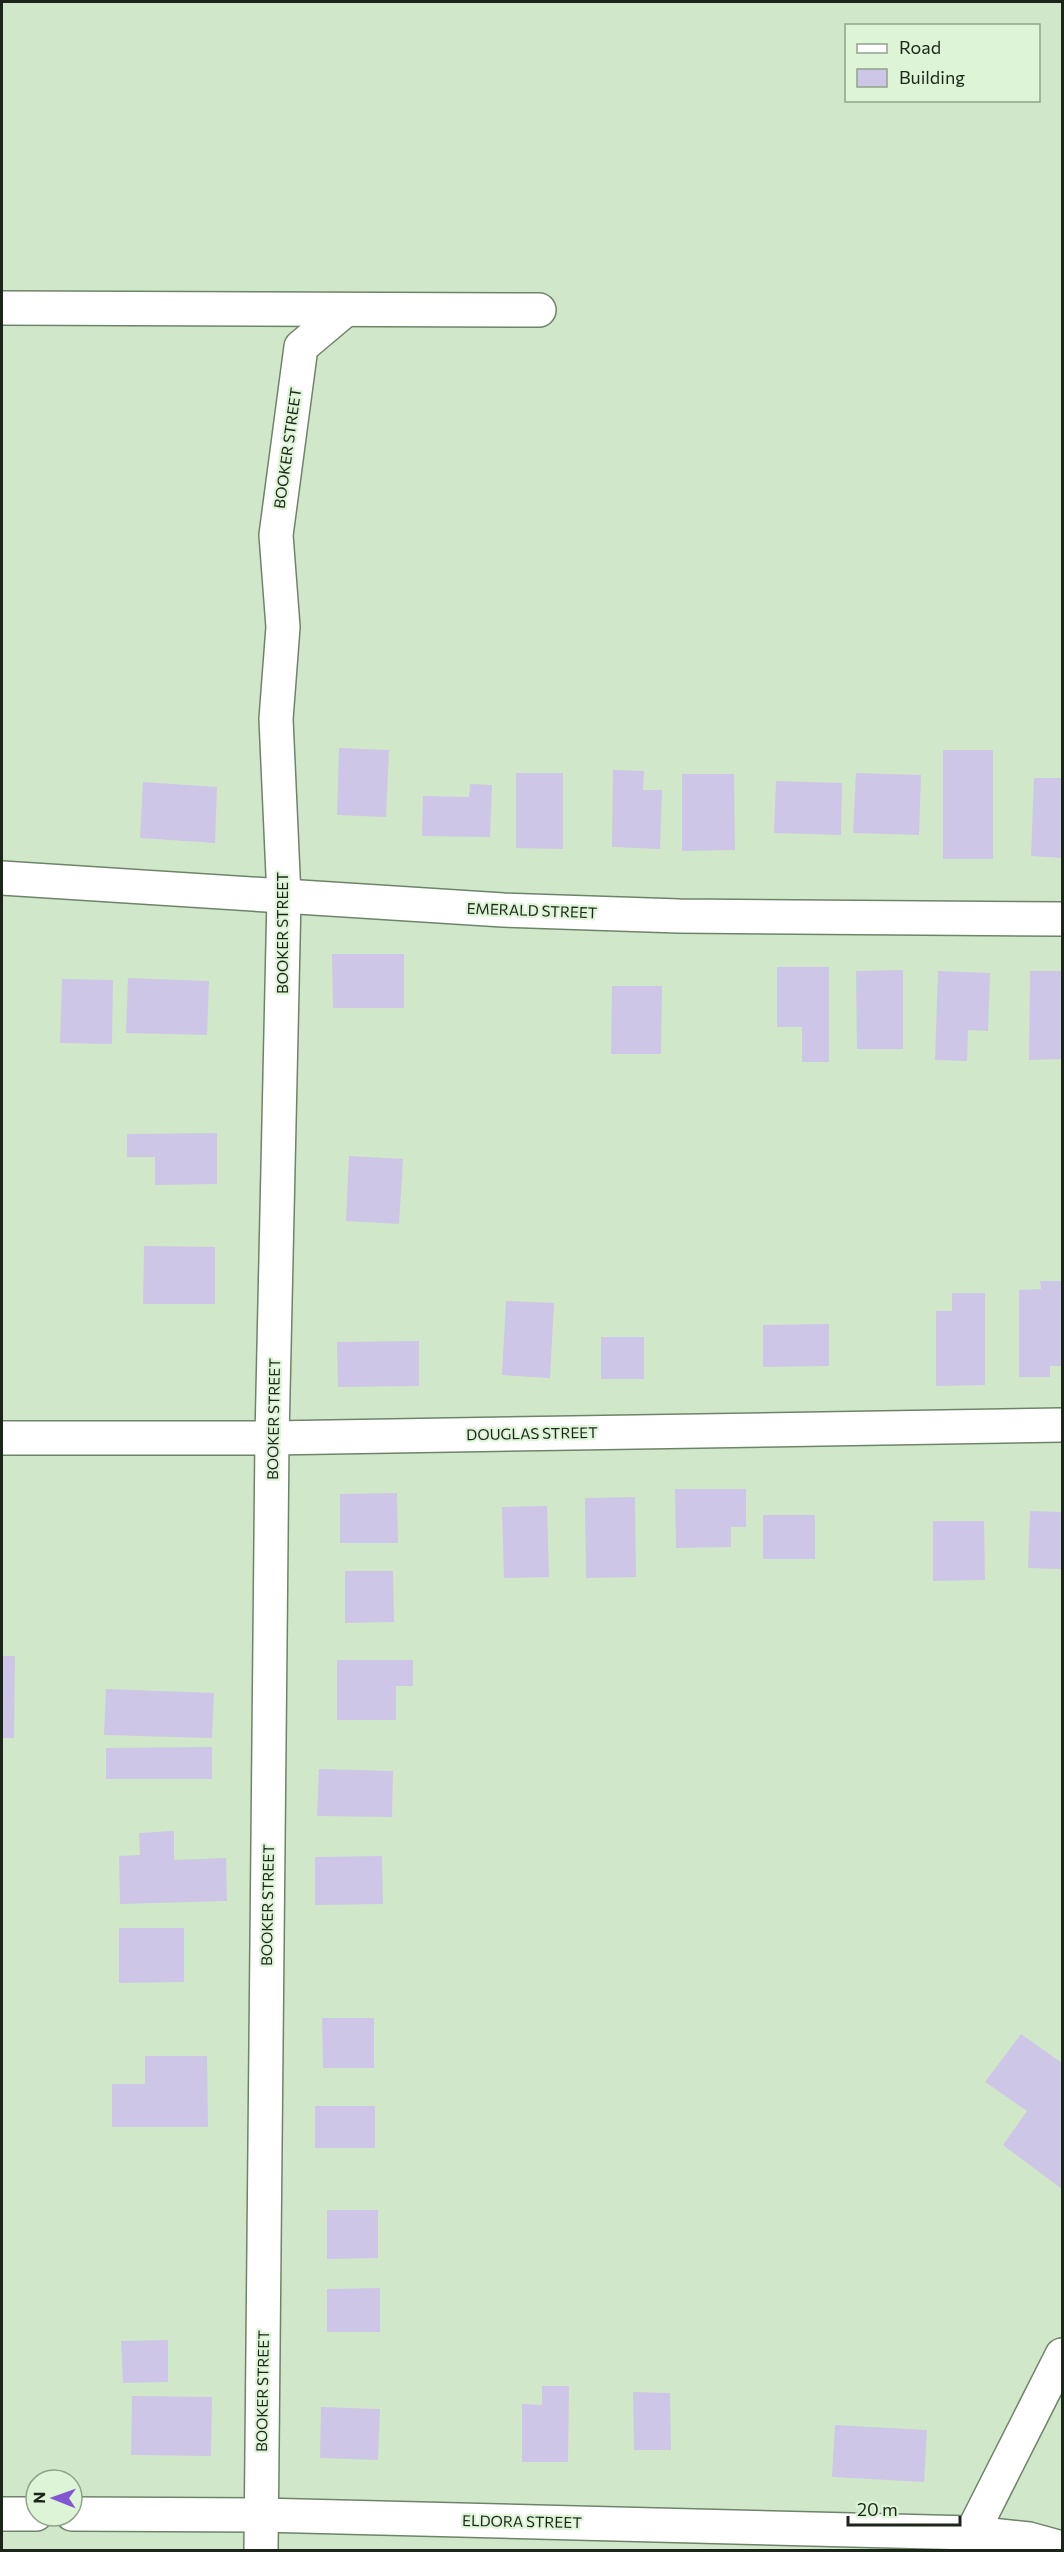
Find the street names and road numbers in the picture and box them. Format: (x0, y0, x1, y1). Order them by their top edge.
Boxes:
street label: BOOKER STREET (270, 386, 304, 510)
street label: BOOKER STREET (273, 872, 291, 994)
street label: EMERALD STREET (466, 899, 598, 921)
street label: BOOKER STREET (263, 1358, 283, 1480)
street label: DOUGLAS STREET (466, 1423, 598, 1443)
street label: BOOKER STREET (257, 1844, 277, 1966)
street label: BOOKER STREET (252, 2330, 272, 2452)
street label: ELDORA STREET (462, 2511, 582, 2531)

